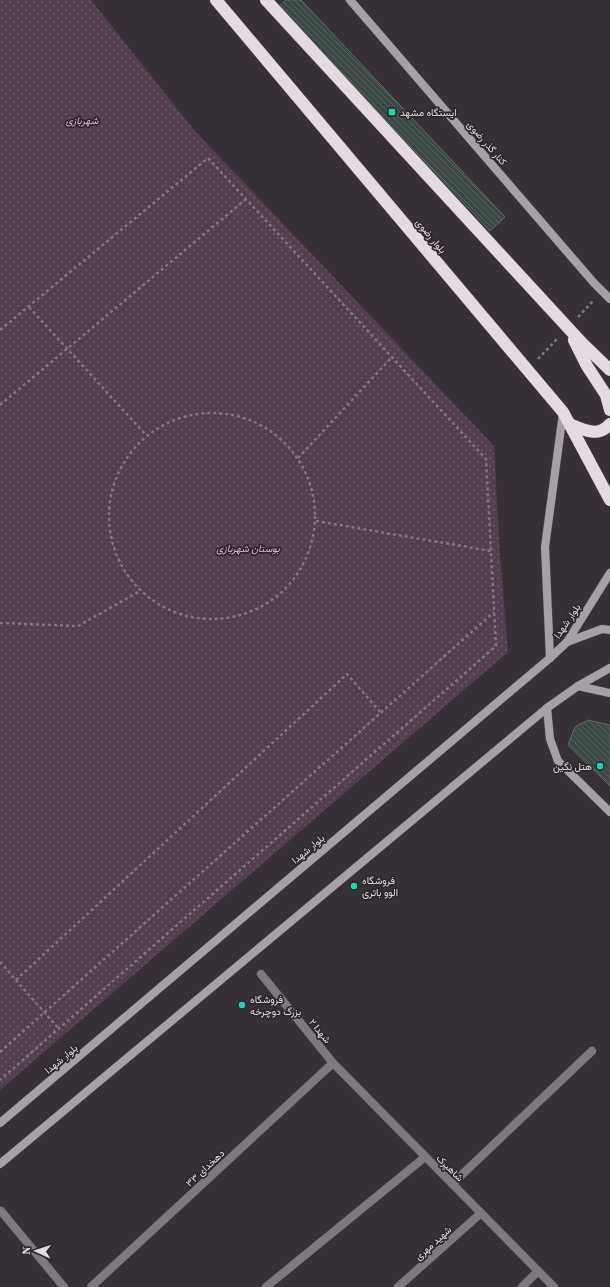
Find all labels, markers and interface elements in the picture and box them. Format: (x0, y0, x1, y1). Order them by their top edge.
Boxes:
place label: ایستگاه مشهد (400, 106, 457, 119)
marker: ایستگاه مشهد (387, 107, 397, 117)
park label: شهربازی (66, 114, 99, 127)
street label: کنار گذر رضوی (464, 118, 510, 168)
street label: بلوار رضوی (413, 216, 449, 256)
park label: بوستان شهربازی (216, 542, 281, 555)
street label: بلوار شهدا (551, 601, 583, 641)
place label: هتل نگین (553, 760, 592, 773)
marker: هتل نگین (595, 761, 605, 771)
street label: بلوار شهدا (289, 831, 327, 867)
place label: فروشگاه الوو باتری (362, 874, 398, 899)
marker: فروشگاه الوو باتری (349, 881, 359, 891)
place label: فروشگاه بزرگ دوچرخه (250, 993, 301, 1019)
marker: فروشگاه بزرگ دوچرخه (237, 1000, 247, 1010)
street label: شهدا ۲ (306, 1016, 334, 1046)
street label: بلوار شهدا (42, 1041, 80, 1077)
street label: دهخدای ۳۳ (183, 1146, 227, 1189)
street label: شاهپرک (433, 1152, 466, 1185)
street label: شهید مهری (412, 1223, 454, 1263)
north arrow (16, 1231, 56, 1271)
text: N (19, 1246, 34, 1255)

